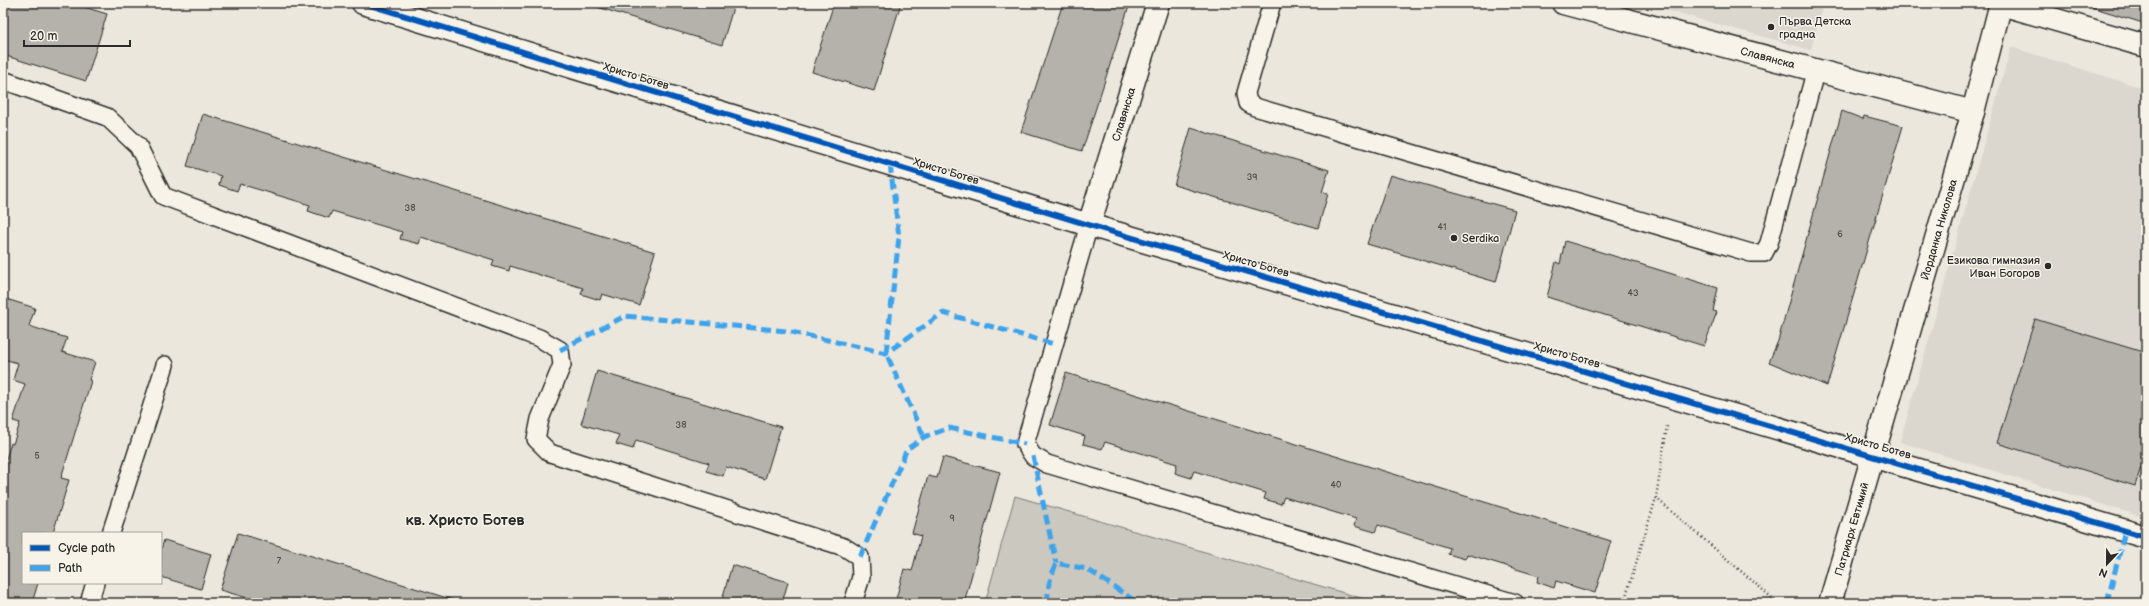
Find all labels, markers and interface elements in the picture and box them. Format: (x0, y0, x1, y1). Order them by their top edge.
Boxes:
place label: Първа Детска градна (1779, 15, 1852, 41)
scale bar (24, 22, 130, 48)
marker: Първа Детска градна (1766, 22, 1776, 32)
text: 20 m (30, 29, 57, 44)
street label: Славянска (1739, 44, 1797, 71)
street label: Христо Ботев (602, 60, 671, 92)
street label: Славянска (1109, 85, 1138, 143)
street label: Христо Ботев (912, 155, 981, 187)
house number: 39 (1247, 172, 1257, 183)
street label: Йорданка Николова (1918, 177, 1960, 281)
house number: 38 (405, 203, 415, 214)
house number: 41 (1438, 222, 1446, 233)
house number: 6 (1837, 229, 1843, 240)
place label: Serdika (1462, 232, 1499, 245)
marker: Serdika (1449, 233, 1459, 243)
street label: Христо Ботев (1221, 248, 1291, 280)
place label: Езикова гимназия Иван Богоров (1947, 254, 2040, 280)
marker: Езикова гимназия Иван Богоров (2043, 261, 2053, 271)
house number: 43 (1627, 288, 1639, 299)
street label: Христо Ботев (1532, 339, 1602, 371)
house number: 38 (676, 420, 686, 431)
street label: Христо Ботев (1843, 430, 1913, 462)
house number: 5 (34, 451, 40, 462)
house number: 40 (1331, 480, 1341, 491)
street label: Патриарх Евтимий (1832, 481, 1871, 577)
district label: кв. Христо Ботев (405, 511, 525, 530)
house number: 9 (949, 513, 955, 524)
legend (22, 532, 162, 584)
text: Cycle path (58, 541, 115, 556)
north arrow (2087, 544, 2127, 584)
house number: 7 (277, 556, 282, 567)
text: Path (58, 561, 83, 576)
text: N (2097, 565, 2110, 580)

